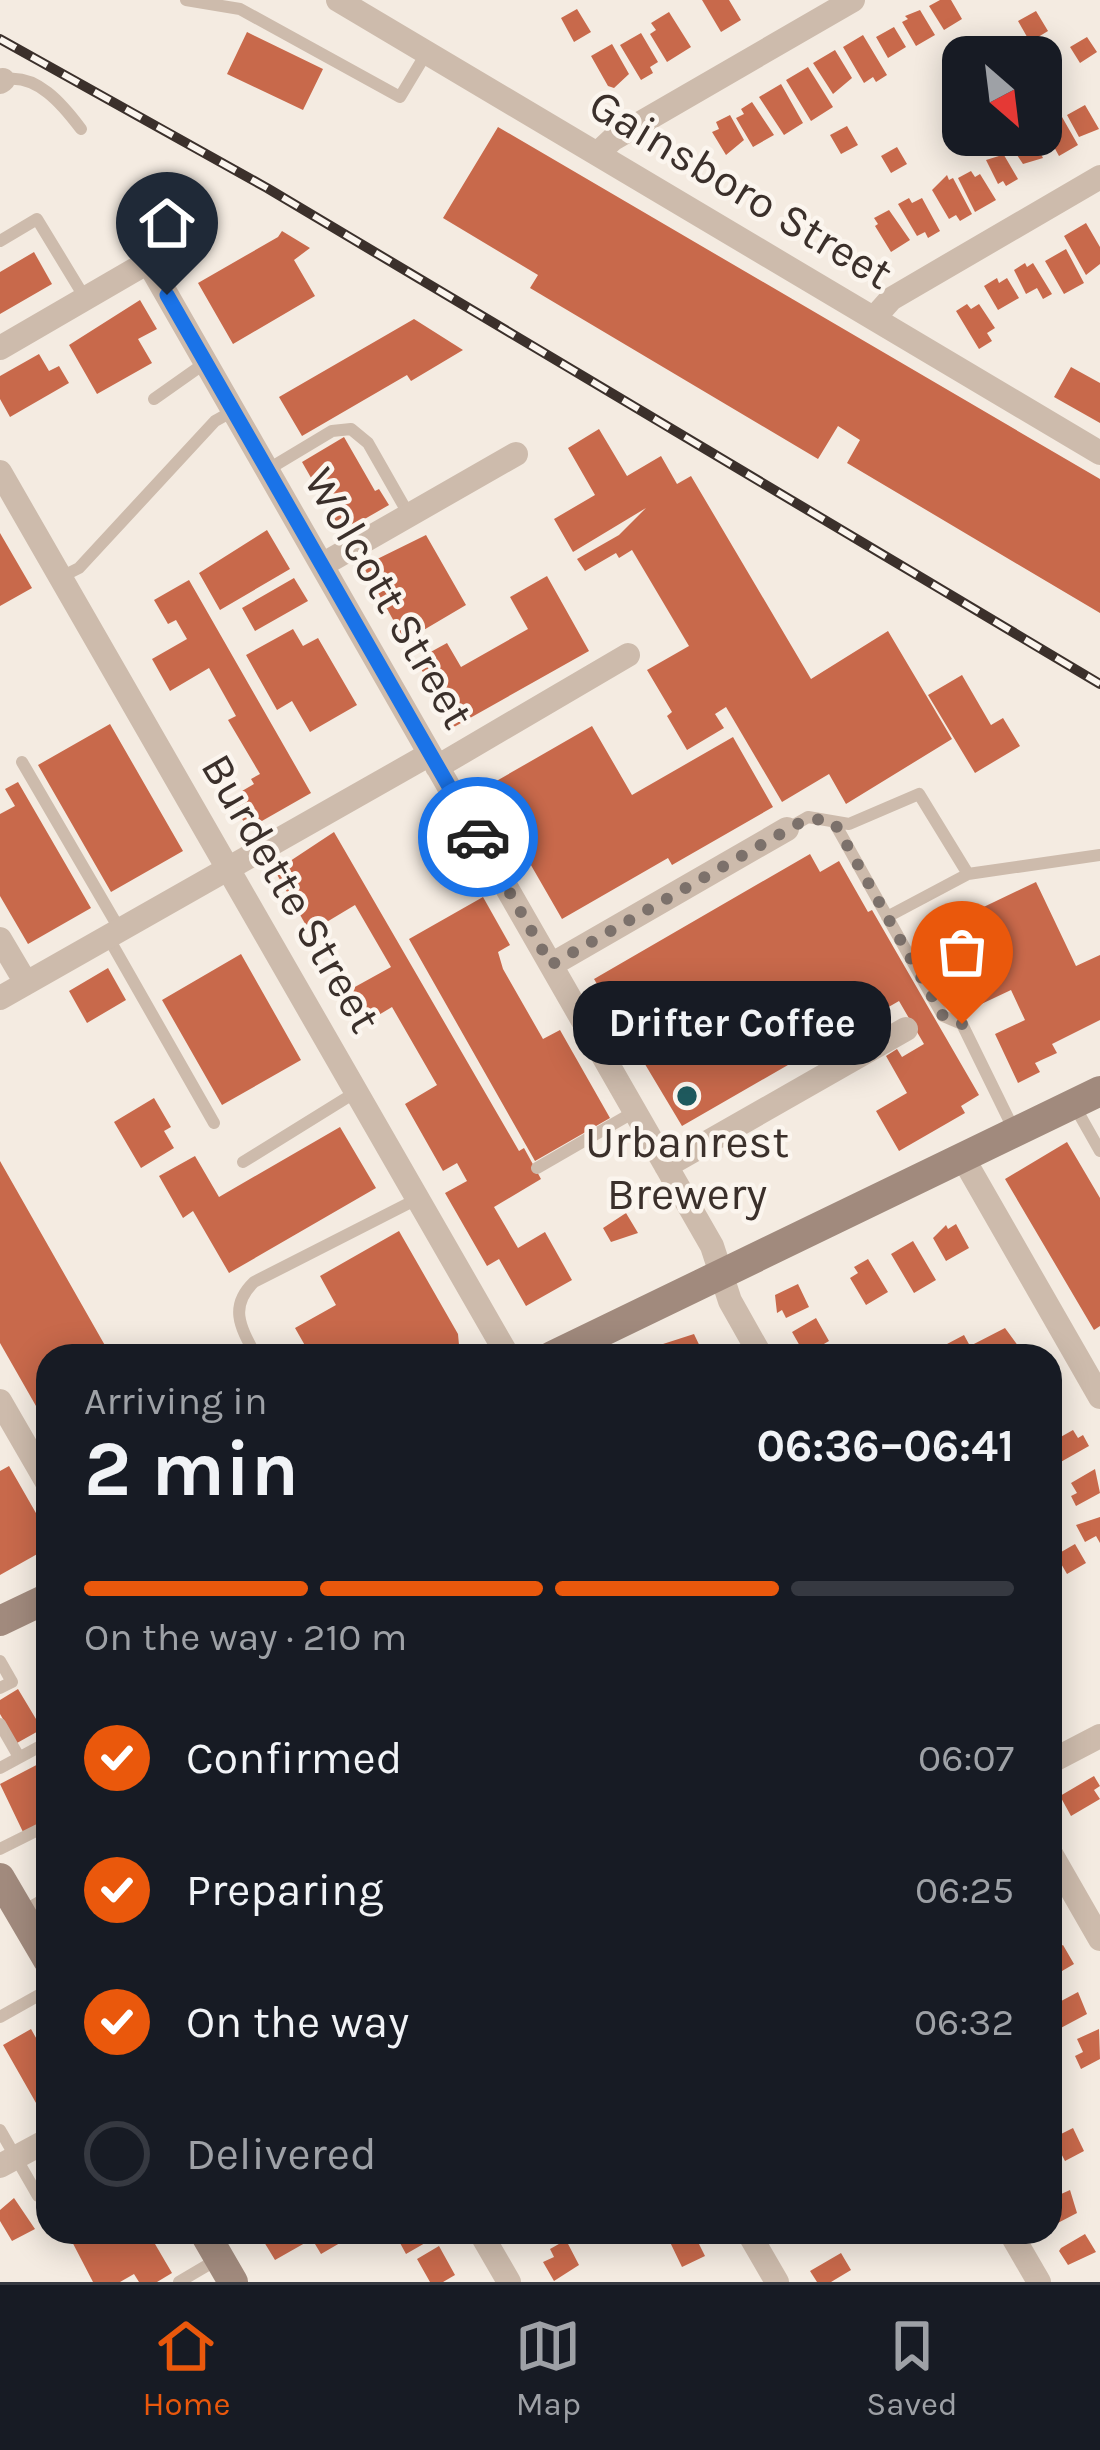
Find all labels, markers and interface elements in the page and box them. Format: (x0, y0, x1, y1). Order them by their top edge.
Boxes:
north arrow (942, 36, 1062, 156)
map controls (942, 36, 1062, 156)
street label: Gainsboro Street (580, 78, 902, 300)
pin (116, 172, 218, 295)
icon: home (134, 190, 200, 256)
street label: Wolcott Street (294, 459, 484, 737)
street label: Burdette Street (190, 745, 392, 1041)
courier (418, 777, 538, 897)
icon: car (445, 804, 511, 870)
pin (911, 901, 1013, 1024)
icon: bag (929, 919, 995, 985)
callout: Drifter Coffee (572, 982, 890, 1066)
text: Drifter Coffee (608, 1000, 856, 1046)
marker: Urbanrest Brewery (674, 1083, 700, 1109)
place label: Urbanrest Brewery (585, 1116, 789, 1221)
text: Arriving in (84, 1378, 267, 1424)
text: 06:36–06:41 (756, 1420, 1014, 1472)
text: 2 min (84, 1423, 299, 1515)
text: On the way · 210 m (84, 1614, 407, 1660)
icon: check (84, 1725, 150, 1791)
text: Confirmed (186, 1732, 402, 1784)
text: 06:07 (918, 1735, 1014, 1781)
icon: check (84, 1857, 150, 1923)
text: Preparing (186, 1864, 384, 1916)
text: 06:25 (915, 1867, 1014, 1913)
icon: check (84, 1989, 150, 2055)
text: On the way (186, 1996, 409, 2048)
text: 06:32 (914, 1999, 1014, 2045)
text: Delivered (186, 2128, 377, 2180)
tab: Home (142, 2313, 230, 2423)
tab: Map (515, 2313, 581, 2423)
tab: Saved (866, 2313, 958, 2423)

